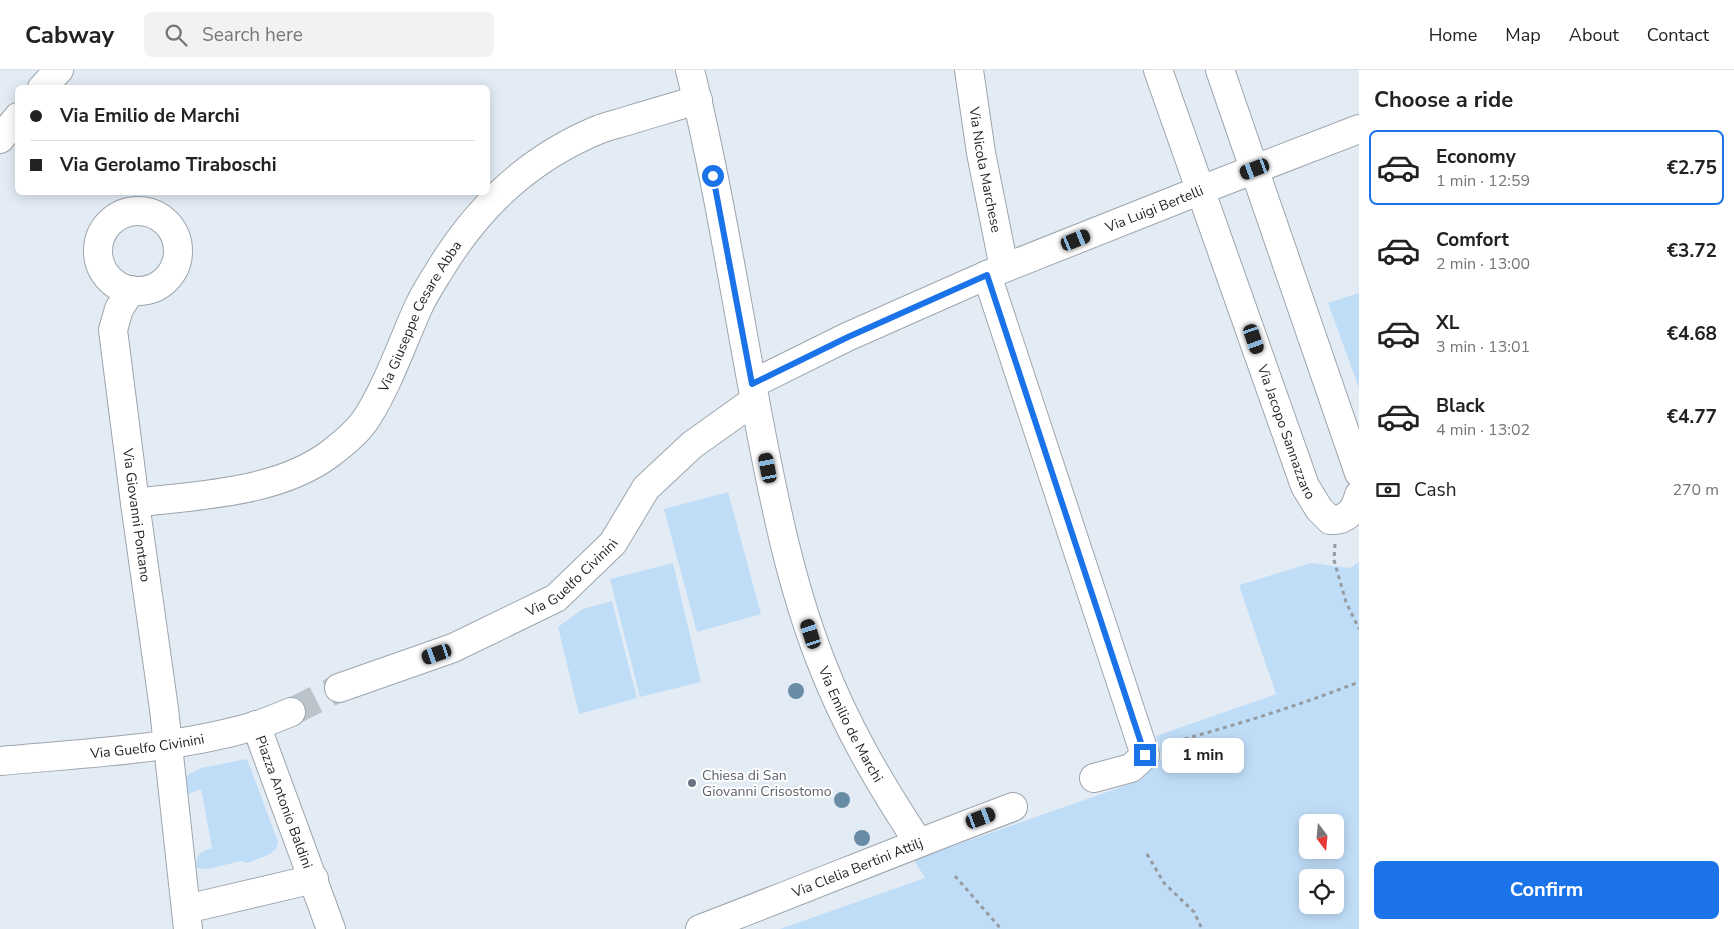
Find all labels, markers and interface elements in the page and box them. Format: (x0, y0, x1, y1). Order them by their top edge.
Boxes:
search box (144, 12, 494, 57)
text: Cabway (25, 19, 114, 51)
icon: search (162, 21, 190, 49)
text: Search here (202, 22, 303, 48)
text: Home (1429, 23, 1477, 47)
text: Map (1505, 23, 1541, 47)
text: About (1569, 23, 1619, 47)
text: Contact (1647, 23, 1709, 47)
text: Choose a ride (1374, 85, 1513, 115)
text: Via Emilio de Marchi (60, 103, 240, 129)
street label: Via Nicola Marchese (965, 105, 1006, 234)
text: Economy (1436, 144, 1516, 170)
icon: car (1376, 145, 1421, 190)
text: Via Gerolamo Tiraboschi (60, 152, 277, 178)
text: €2.75 (1667, 155, 1717, 181)
car (1238, 157, 1271, 181)
route start (702, 165, 724, 187)
text: 1 min · 12:59 (1436, 170, 1530, 192)
street label: Via Luigi Bertelli (1102, 181, 1206, 237)
car (1059, 227, 1092, 253)
text: Comfort (1436, 227, 1509, 253)
icon: car (1376, 228, 1421, 273)
street label: Via Giuseppe Cesare Abba (373, 237, 466, 396)
text: €3.72 (1667, 238, 1717, 264)
text: 2 min · 13:00 (1436, 253, 1530, 275)
text: XL (1436, 310, 1459, 336)
icon: car (1376, 311, 1421, 356)
text: €4.68 (1667, 321, 1717, 347)
car (1242, 322, 1265, 356)
text: 3 min · 13:01 (1436, 336, 1530, 358)
street label: Via Jacopo Sannazzaro (1253, 361, 1320, 503)
text: Black (1436, 393, 1485, 419)
icon: car (1376, 394, 1421, 439)
text: €4.77 (1667, 404, 1717, 430)
text: 4 min · 13:02 (1436, 419, 1530, 441)
street label: Via Giovanni Pontano (119, 446, 156, 583)
car (757, 452, 778, 484)
icon: cash (1374, 476, 1402, 504)
text: Cash (1414, 477, 1456, 503)
text: 270 m (1672, 479, 1719, 501)
street label: Via Guelfo Civinini (521, 536, 623, 621)
car (799, 617, 822, 651)
car (420, 642, 453, 666)
street label: Via Emilio de Marchi (814, 663, 888, 786)
street label: Via Guelfo Civinini (88, 729, 206, 763)
street label: Piazza Antonio Baldini (251, 733, 317, 871)
callout: 1 min (1162, 738, 1245, 772)
route end (1134, 744, 1156, 766)
text: 1 min (1182, 744, 1224, 766)
place label: Chiesa di San Giovanni Crisostomo (702, 766, 832, 801)
marker: Chiesa di San Giovanni Crisostomo (686, 777, 698, 789)
car (964, 806, 997, 830)
north arrow (1299, 814, 1344, 859)
map controls (1299, 814, 1344, 914)
street label: Via Clelia Bertini Attilj (788, 833, 925, 902)
button: Confirm (1374, 861, 1719, 919)
button: locate (1299, 869, 1344, 914)

